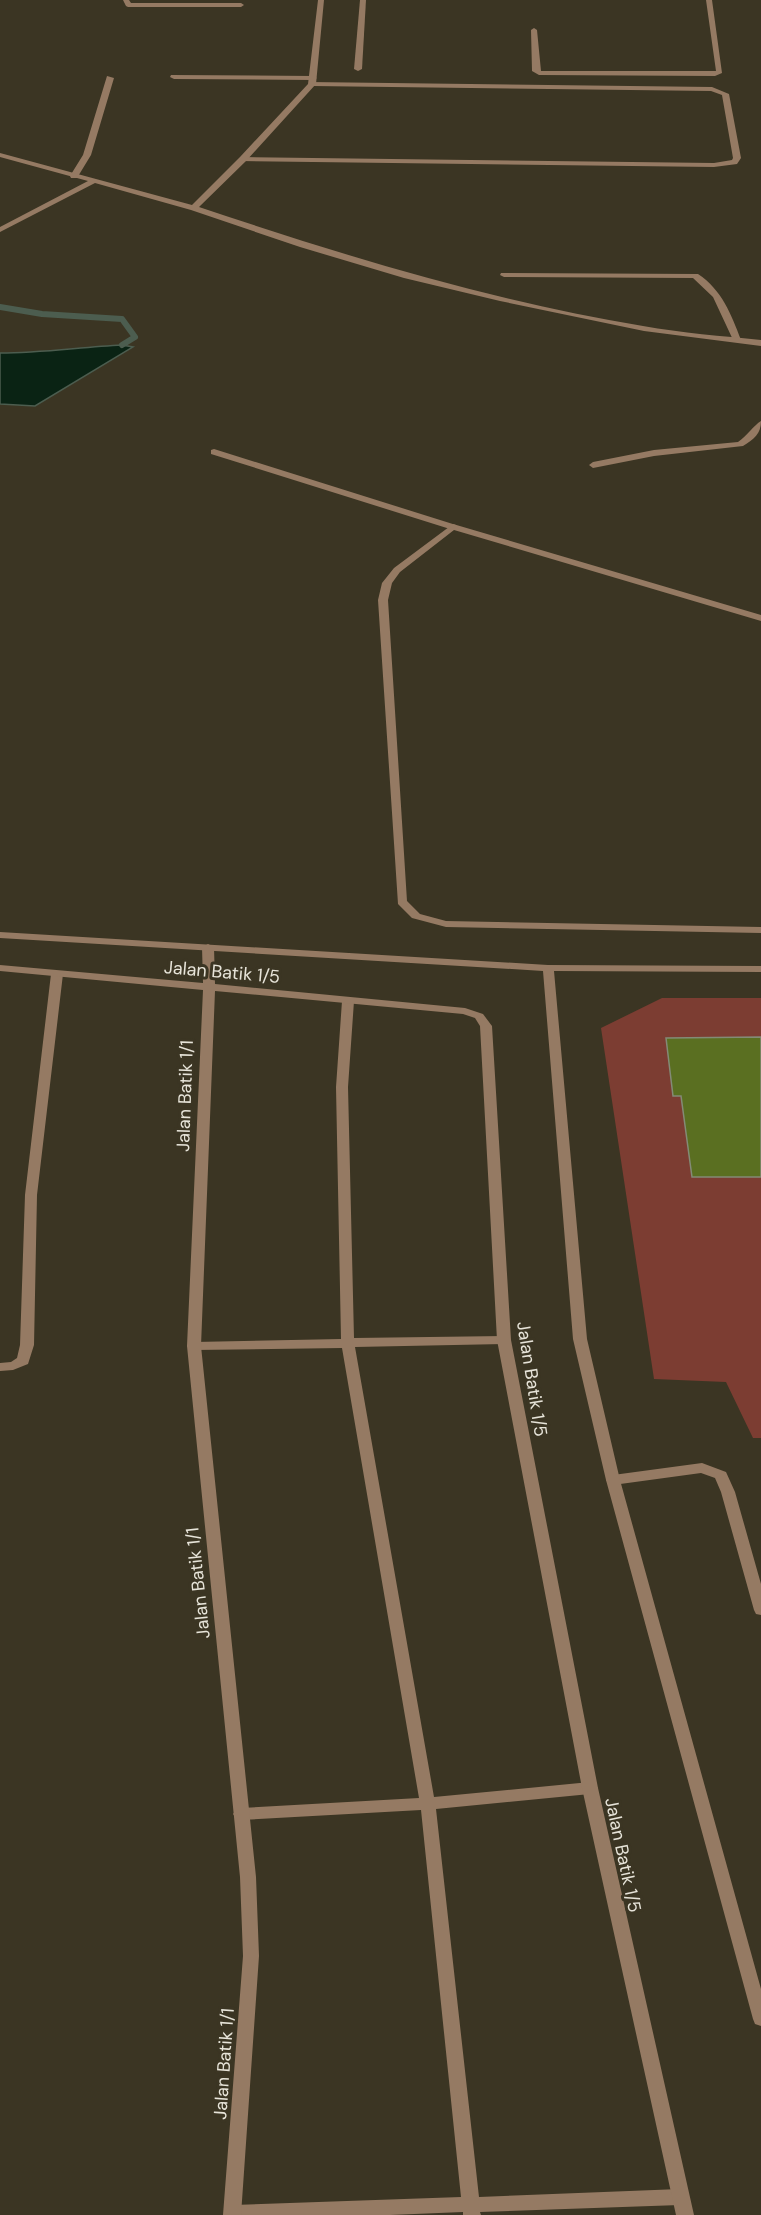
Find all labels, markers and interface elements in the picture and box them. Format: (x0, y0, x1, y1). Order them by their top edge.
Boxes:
street label: Jalan Batik 1/5 (163, 955, 281, 989)
street label: Jalan Batik 1/1 (171, 1040, 199, 1152)
street label: Jalan Batik 1/5 (511, 1320, 553, 1438)
street label: Jalan Batik 1/1 (180, 1526, 216, 1640)
street label: Jalan Batik 1/5 (599, 1796, 647, 1914)
street label: Jalan Batik 1/1 (208, 2007, 240, 2121)

